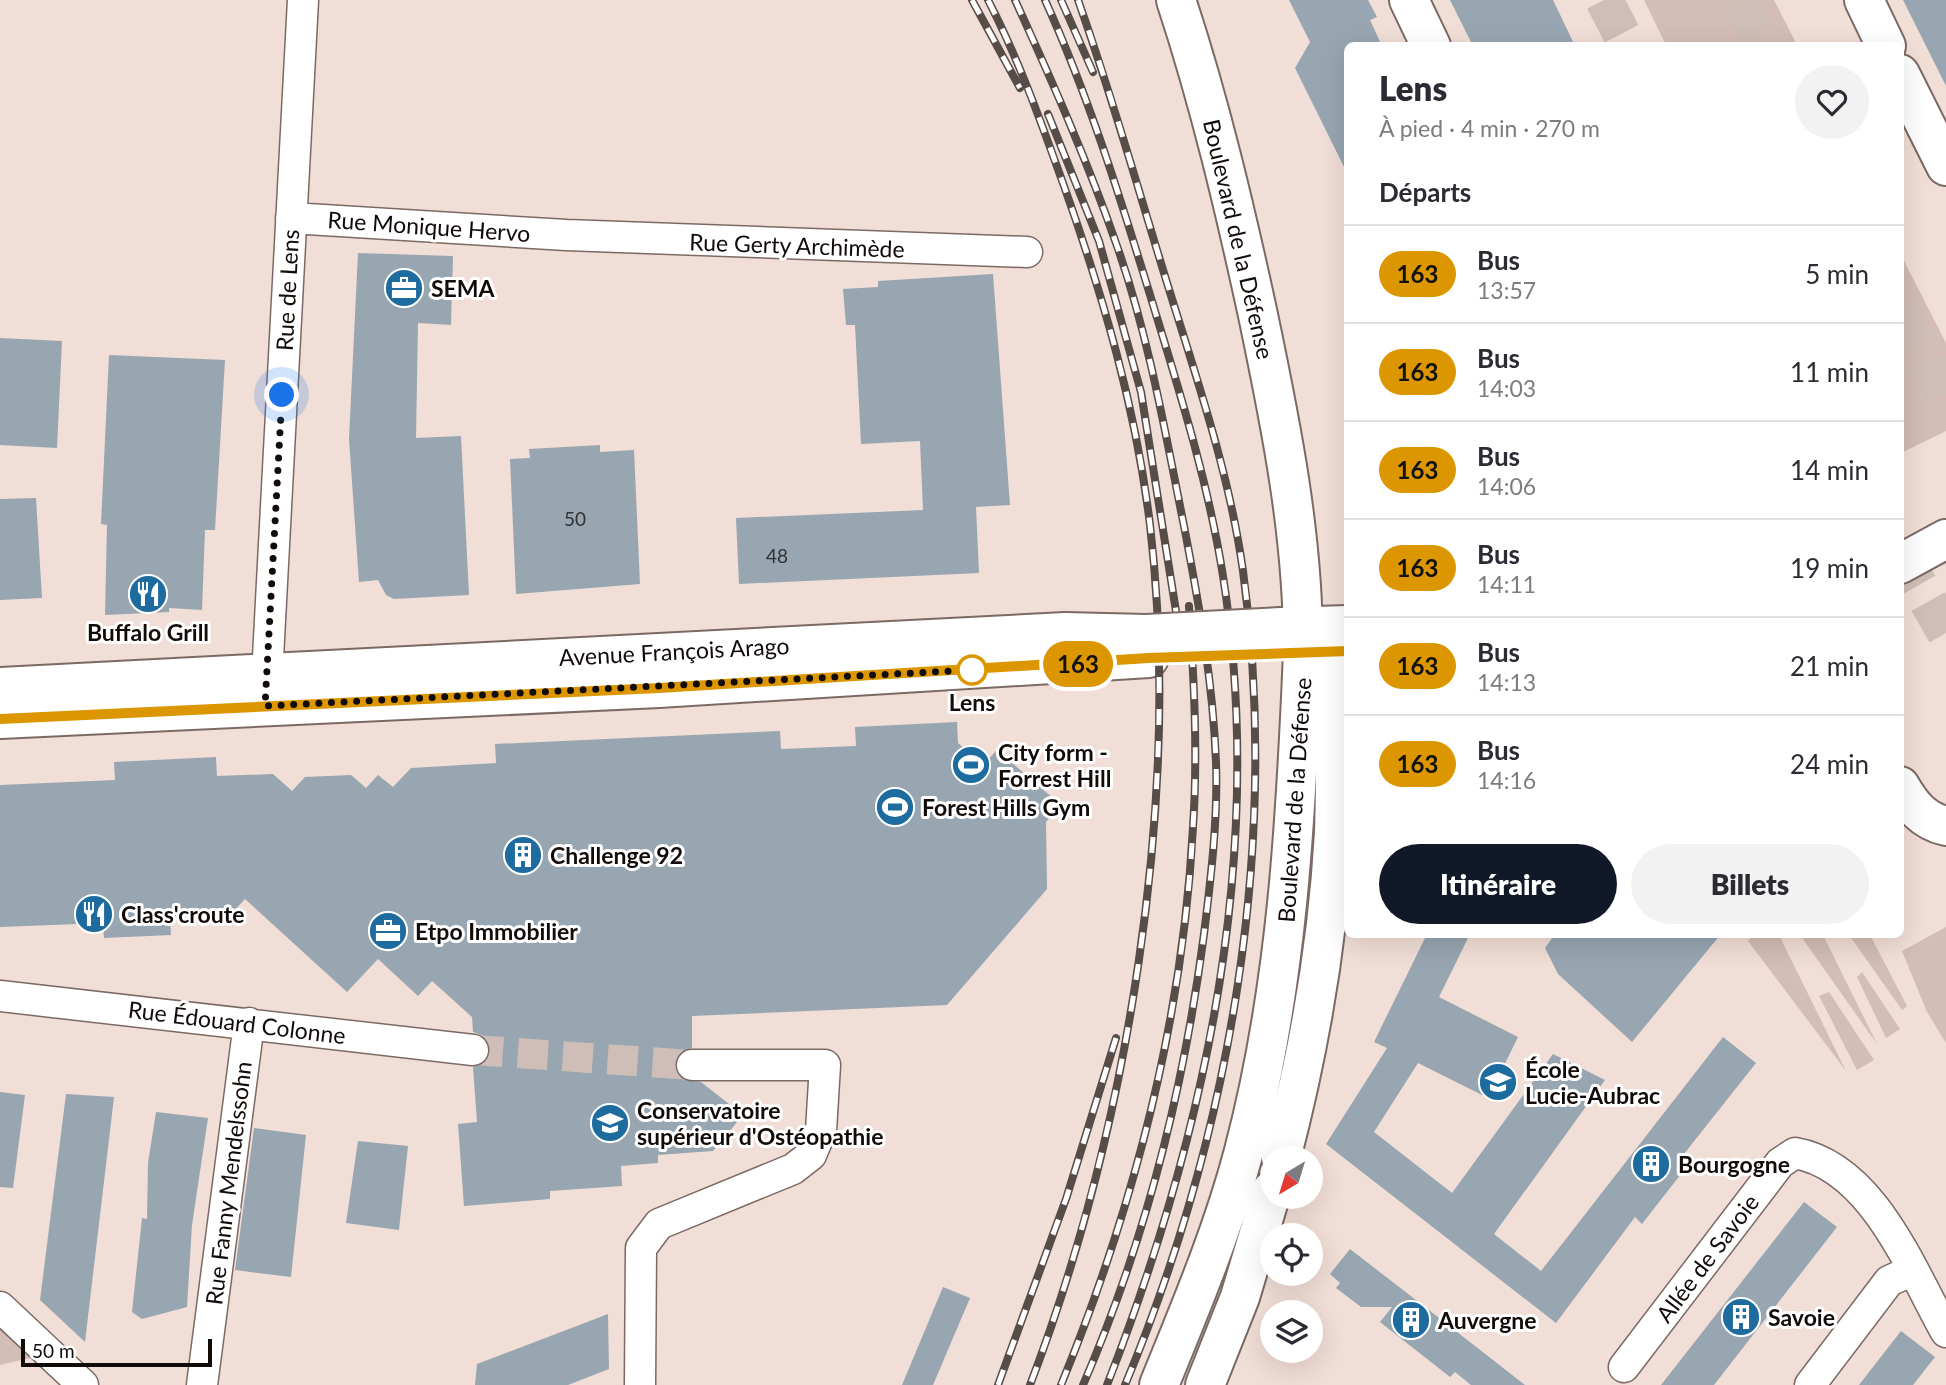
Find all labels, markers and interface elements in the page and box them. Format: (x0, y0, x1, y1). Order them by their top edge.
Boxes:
button: heart (1795, 65, 1869, 139)
text: Lens (1379, 68, 1447, 108)
text: À pied · 4 min · 270 m (1379, 114, 1600, 142)
street label: Boulevard de la Défense (1198, 116, 1280, 362)
text: Départs (1379, 176, 1471, 208)
street label: Rue Monique Hervo (327, 205, 531, 247)
street label: Rue Gerty Archimède (689, 227, 905, 263)
street label: Rue de Lens (270, 229, 304, 351)
text: Bus (1477, 244, 1520, 276)
text: 5 min (1805, 258, 1869, 290)
text: 163 (1397, 259, 1438, 288)
office icon: SEMA (383, 267, 425, 309)
place label: SEMA (431, 274, 496, 302)
text: 13:57 (1477, 276, 1536, 304)
text: Bus (1477, 342, 1520, 374)
text: 11 min (1790, 356, 1869, 388)
text: 163 (1397, 357, 1438, 386)
text: 14:03 (1477, 374, 1536, 402)
your location (264, 377, 299, 412)
text: Bus (1477, 440, 1520, 472)
text: 14 min (1790, 454, 1869, 486)
text: 163 (1397, 455, 1438, 484)
text: 14:06 (1477, 472, 1536, 500)
house number: 50 (564, 507, 586, 530)
text: Bus (1477, 538, 1520, 570)
house number: 48 (766, 544, 788, 567)
text: 19 min (1790, 552, 1869, 584)
text: 163 (1397, 553, 1438, 582)
text: 14:11 (1477, 570, 1536, 598)
restaurant icon: Buffalo Grill (127, 573, 169, 615)
place label: Buffalo Grill (87, 618, 209, 646)
street label: Avenue François Arago (558, 631, 790, 671)
text: Bus (1477, 636, 1520, 668)
line badge: 163 (1038, 641, 1118, 687)
text: 163 (1057, 649, 1099, 678)
text: 21 min (1790, 650, 1869, 682)
text: 163 (1397, 651, 1438, 680)
marker: Lens (957, 655, 987, 685)
text: 14:13 (1477, 668, 1536, 696)
street label: Boulevard de la Défense (1271, 677, 1317, 923)
place label: Lens (949, 688, 995, 716)
text: Bus (1477, 734, 1520, 766)
place label: City form - Forrest Hill (998, 738, 1111, 792)
sports icon: City form - Forrest Hill (950, 744, 992, 786)
text: 24 min (1790, 748, 1869, 780)
text: 163 (1397, 749, 1438, 778)
text: 14:16 (1477, 766, 1536, 794)
sports icon: Forest Hills Gym (874, 786, 916, 828)
place label: Forest Hills Gym (922, 793, 1090, 821)
building icon: Challenge 92 (502, 834, 544, 876)
place label: Challenge 92 (550, 841, 683, 869)
button: Itinéraire (1379, 844, 1617, 924)
button: Billets (1631, 844, 1869, 924)
restaurant icon: Class'croute (73, 893, 115, 935)
place label: Class'croute (121, 900, 244, 928)
office icon: Etpo Immobilier (367, 910, 409, 952)
place label: Etpo Immobilier (415, 917, 578, 945)
street label: Rue Édouard Colonne (127, 995, 347, 1049)
place label: École Lucie-Aubrac (1525, 1055, 1660, 1109)
street label: Rue Fanny Mendelssohn (199, 1060, 257, 1306)
school or university icon: École Lucie-Aubrac (1477, 1061, 1519, 1103)
place label: Conservatoire supérieur d'Ostéopathie (637, 1096, 883, 1150)
school or university icon: Conservatoire supérieur d'Ostéopathie (589, 1102, 631, 1144)
building icon: Bourgogne (1630, 1143, 1672, 1185)
north arrow (1260, 1146, 1323, 1209)
map controls (1260, 1146, 1323, 1363)
place label: Bourgogne (1678, 1150, 1790, 1178)
street label: Allée de Savoie (1650, 1188, 1764, 1328)
button: locate (1260, 1223, 1323, 1286)
building icon: Savoie (1720, 1296, 1762, 1338)
building icon: Auvergne (1390, 1299, 1432, 1341)
button: layers (1260, 1300, 1323, 1363)
place label: Savoie (1768, 1303, 1835, 1331)
place label: Auvergne (1437, 1306, 1537, 1334)
scale bar (21, 1336, 212, 1368)
text: 50 m (32, 1339, 75, 1362)

